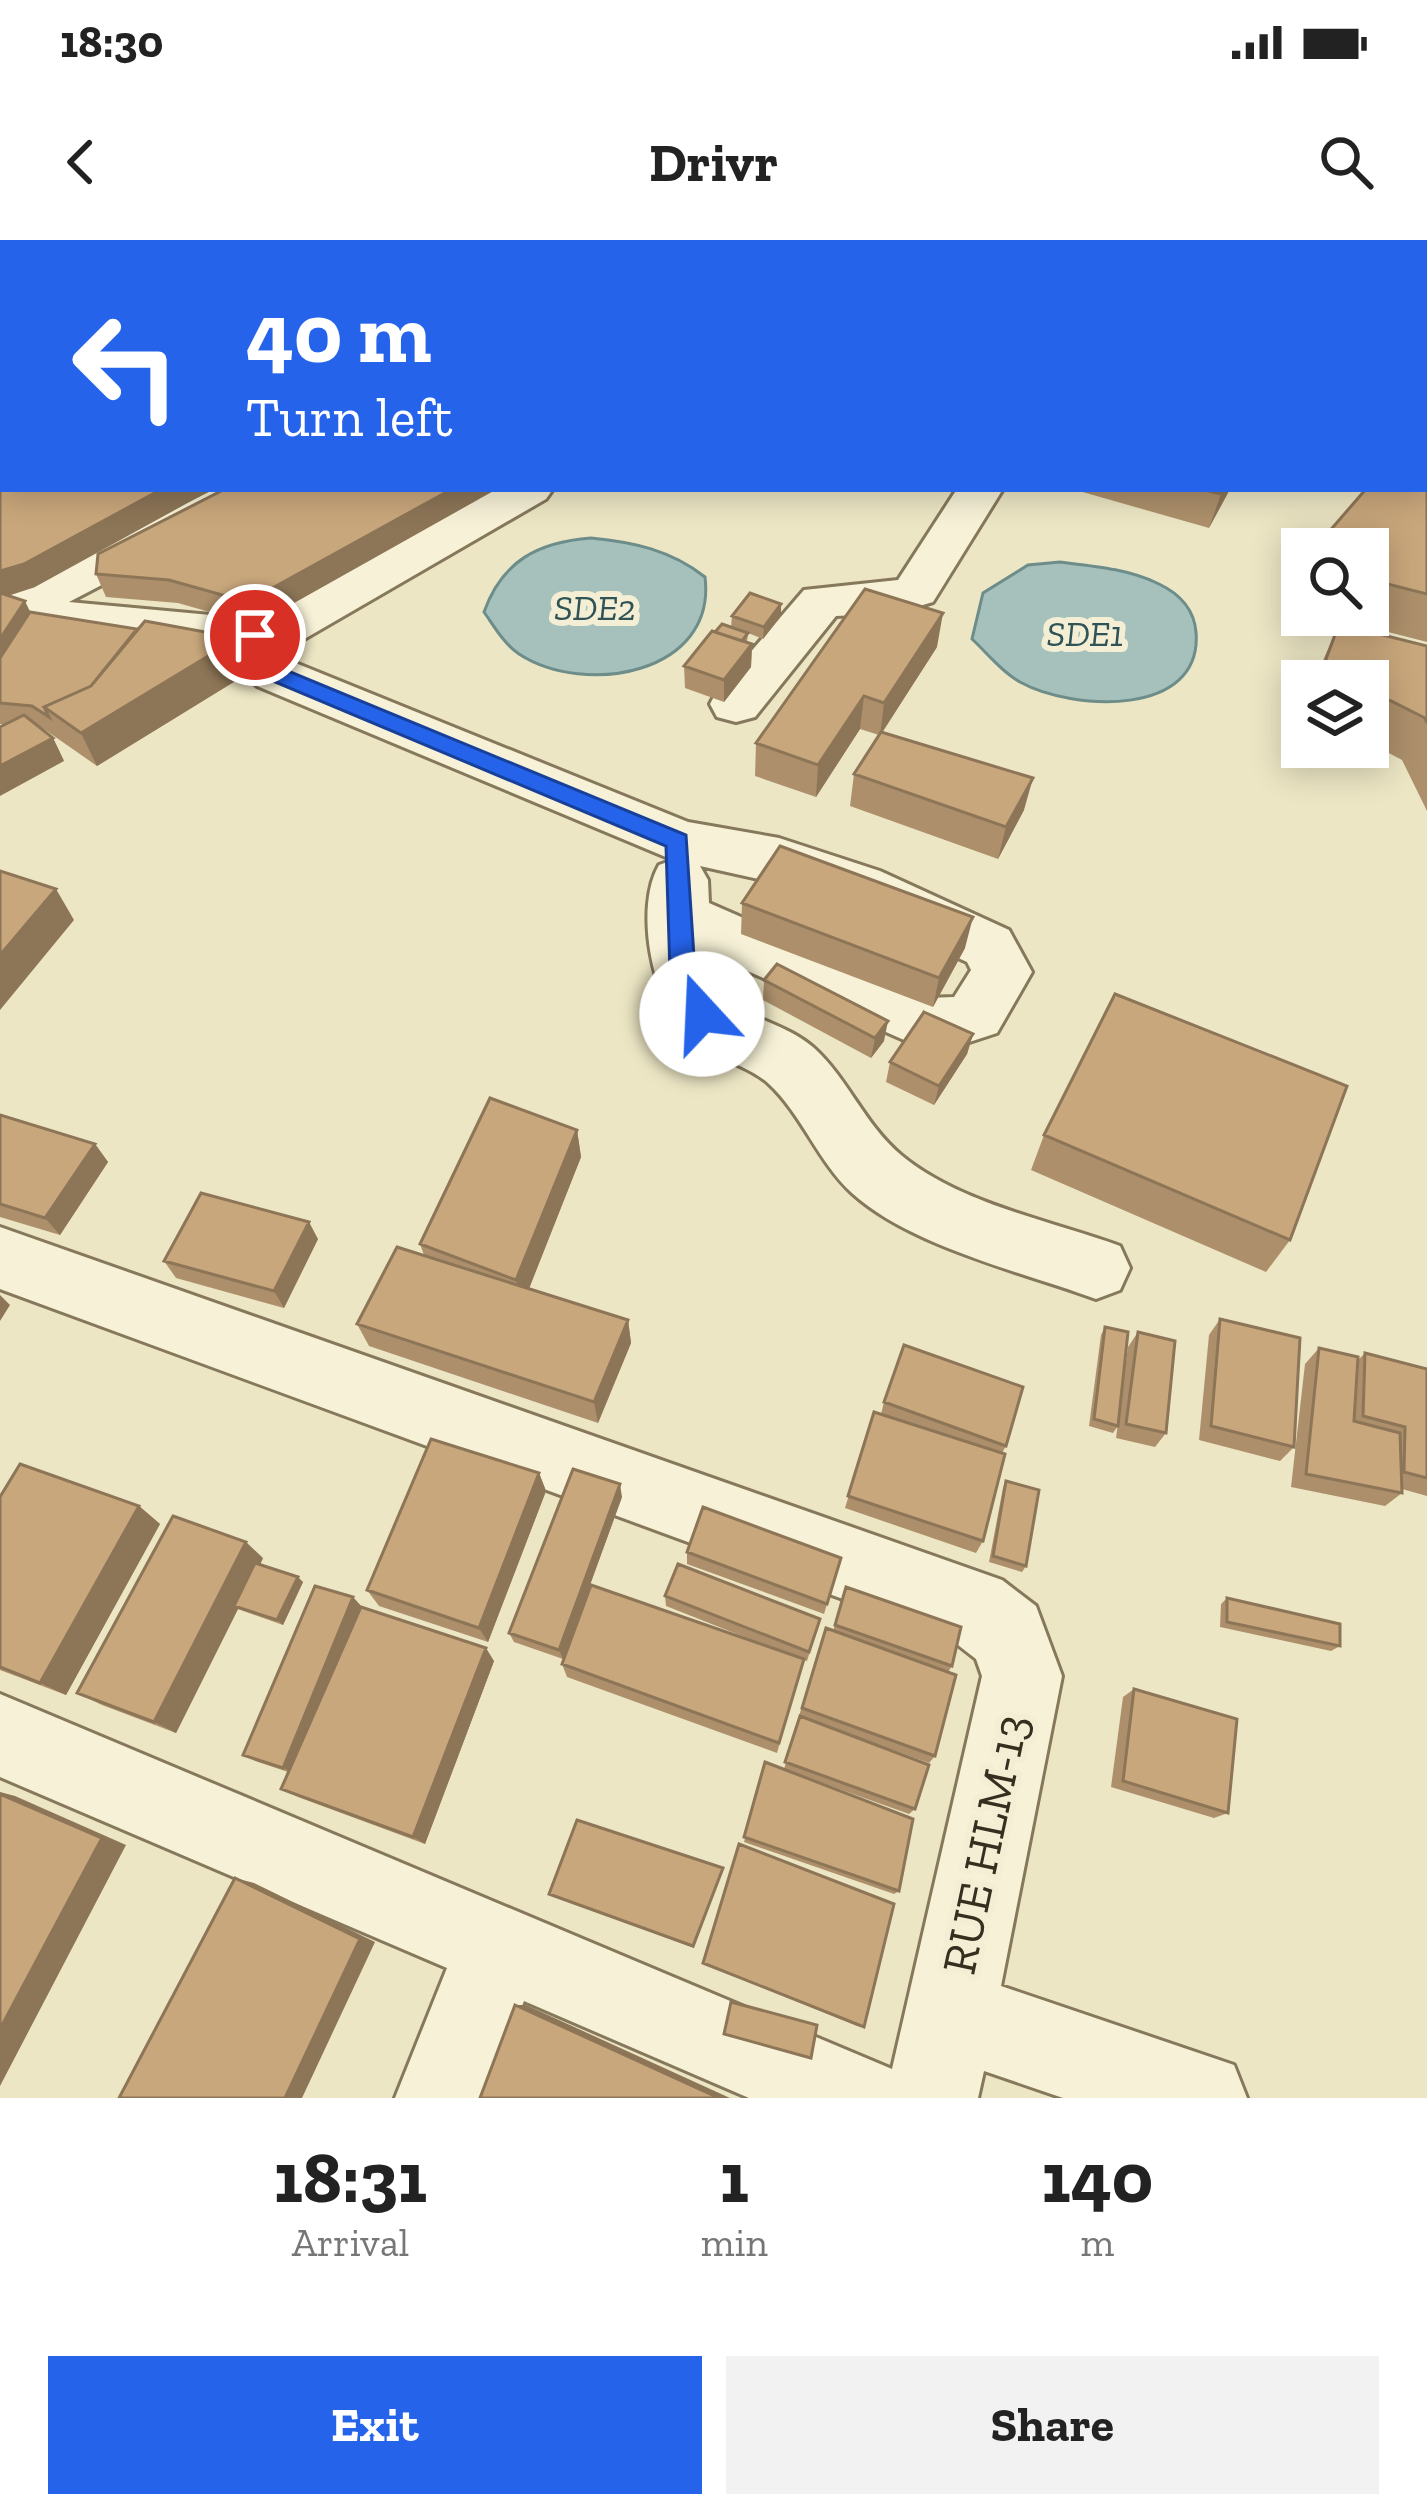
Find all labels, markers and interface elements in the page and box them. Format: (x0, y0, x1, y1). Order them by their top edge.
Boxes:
text: 18:30 (60, 15, 164, 69)
icon: back (48, 129, 114, 195)
icon: search (1313, 129, 1379, 195)
text: Drivr (649, 130, 778, 195)
text: 40 m (246, 283, 432, 384)
icon: left (48, 288, 204, 444)
text: Turn left (246, 385, 453, 450)
map controls (1281, 528, 1389, 768)
button: search (1281, 528, 1389, 636)
pin (204, 584, 306, 686)
water label: SDE2 (554, 586, 636, 629)
icon: arrive (222, 602, 288, 668)
water label: SDE1 (1046, 612, 1124, 655)
button: layers (1281, 660, 1389, 768)
position arrow (639, 951, 765, 1077)
street label: RUE HLM-13 (930, 1709, 1040, 1979)
text: 18:31 (274, 2134, 427, 2220)
text: 1 (720, 2134, 749, 2220)
text: 140 (1042, 2134, 1153, 2220)
text: Arrival (292, 2219, 409, 2266)
text: min (701, 2219, 768, 2266)
text: m (1081, 2219, 1114, 2266)
button: Exit (48, 2356, 702, 2494)
button: Share (726, 2356, 1379, 2494)

